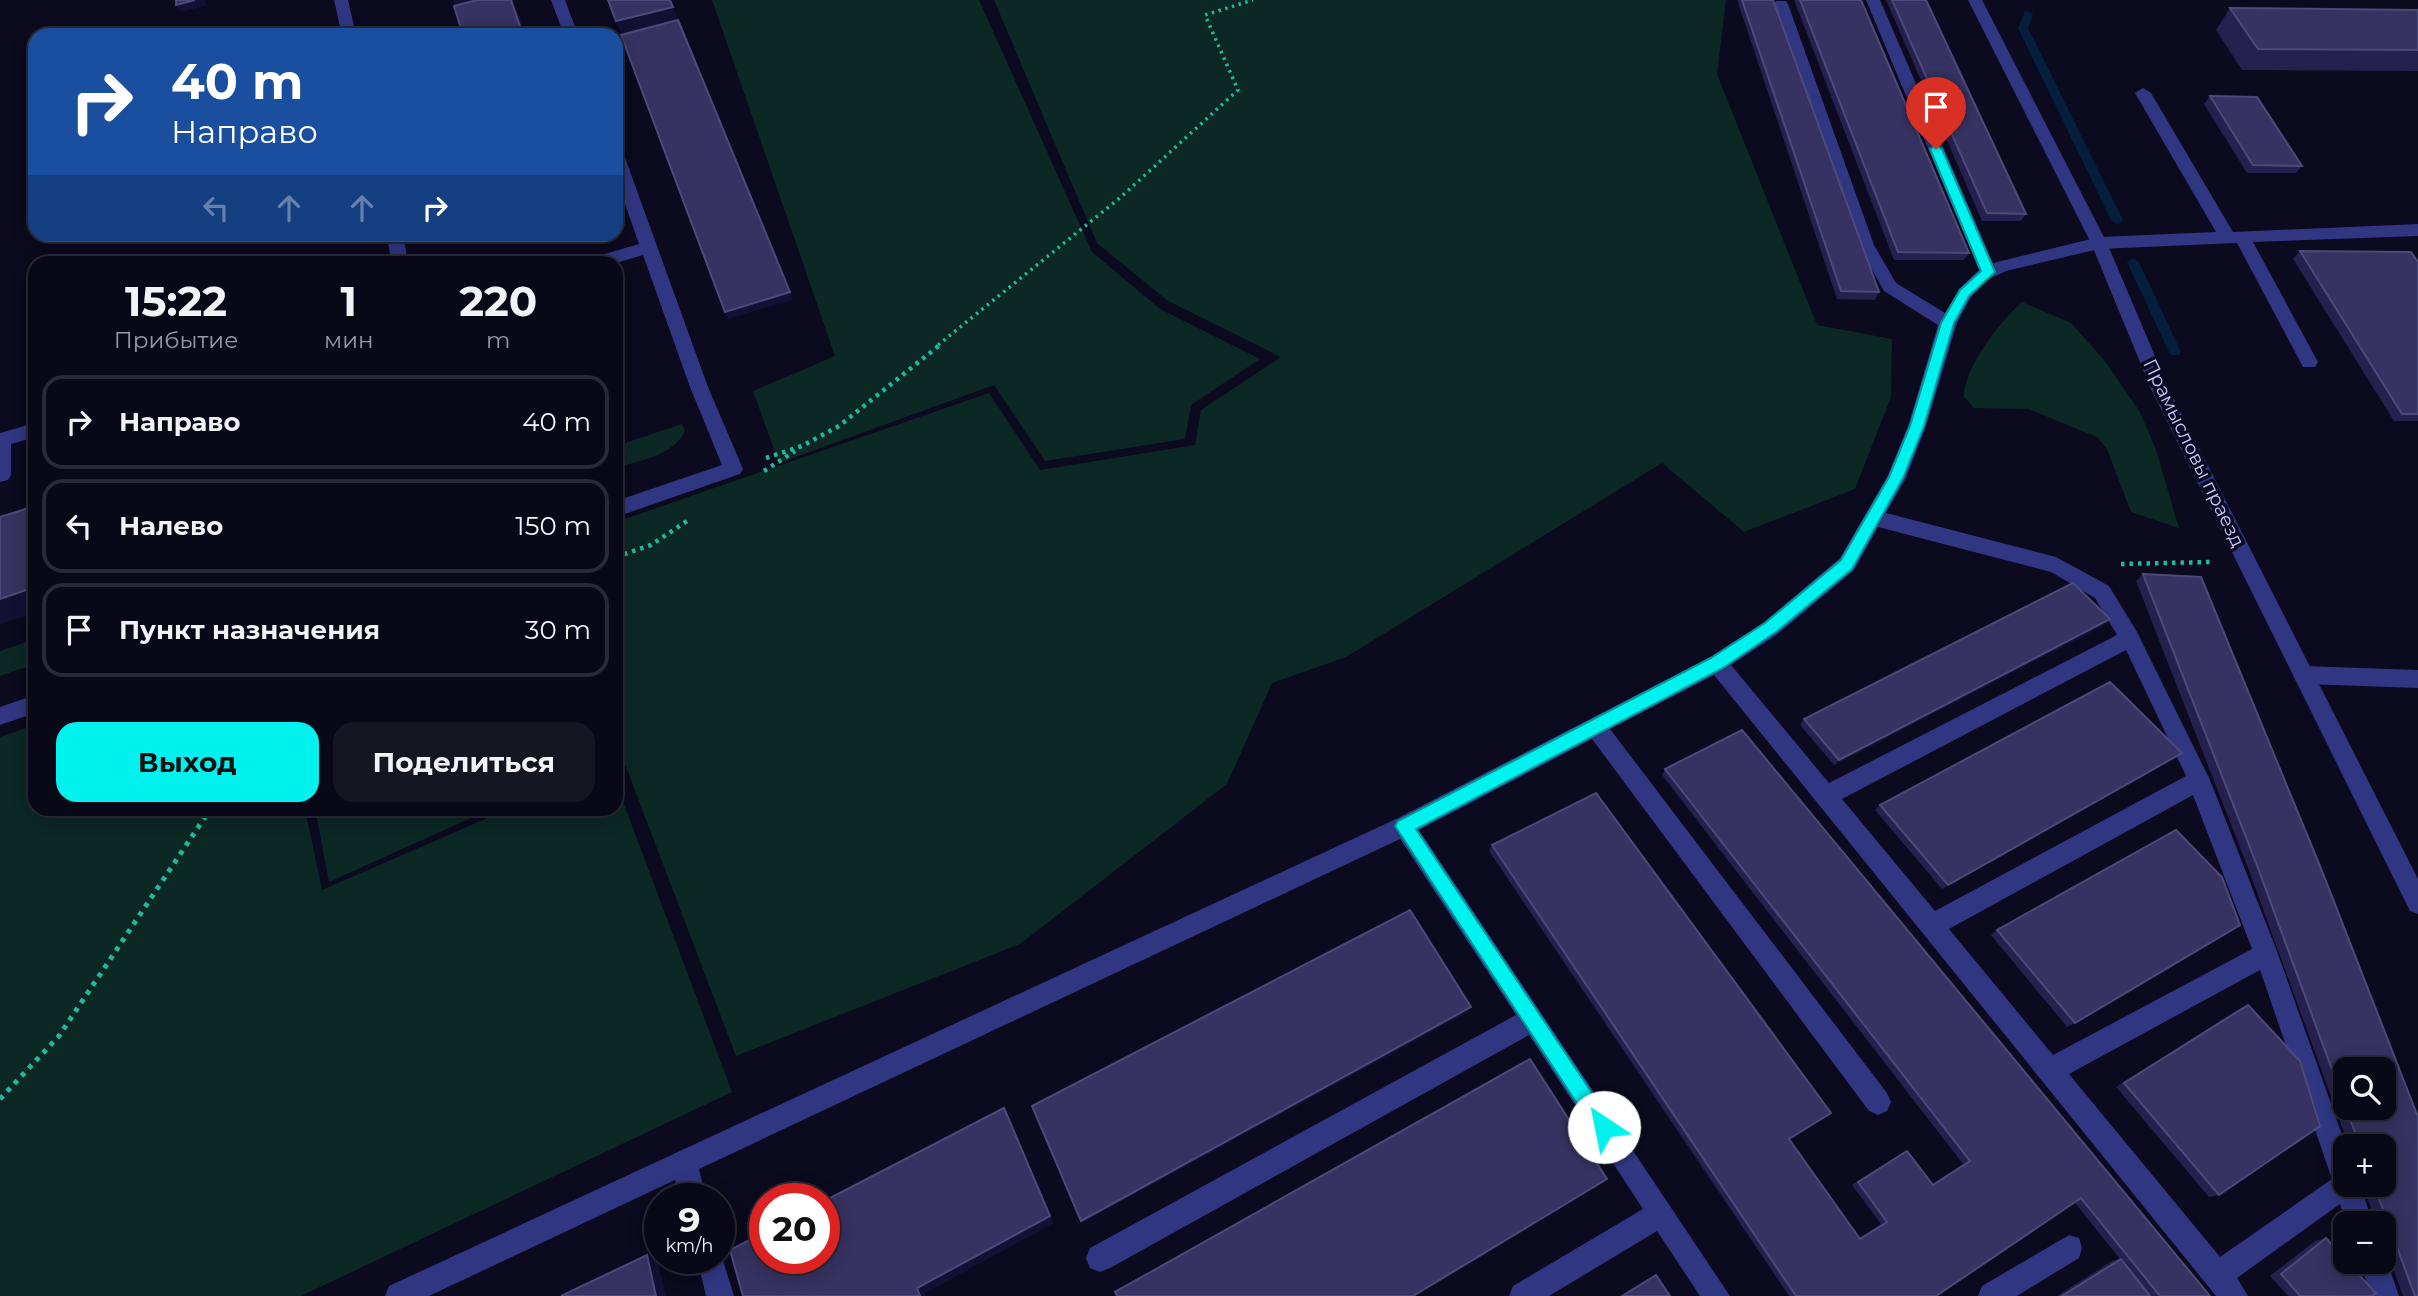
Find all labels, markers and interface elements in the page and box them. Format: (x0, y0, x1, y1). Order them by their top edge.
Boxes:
text: 40 m (171, 52, 303, 111)
icon: right (56, 56, 147, 147)
pin (1906, 77, 1966, 149)
icon: arrive (1917, 88, 1955, 126)
text: Направо (171, 112, 318, 151)
icon: left (197, 189, 235, 227)
icon: ahead (270, 189, 308, 227)
icon: ahead (343, 189, 381, 227)
icon: right (416, 189, 454, 227)
text: 15:22 (125, 275, 227, 327)
text: 1 (341, 275, 357, 327)
text: 220 (459, 275, 537, 327)
text: Прибытие (114, 326, 238, 354)
text: мин (324, 326, 374, 354)
text: m (486, 326, 510, 354)
street label: Прамысловы праезд (2138, 355, 2250, 551)
icon: right (60, 403, 98, 441)
text: Направо (119, 406, 240, 438)
text: 40 m (522, 406, 591, 438)
icon: left (60, 507, 98, 545)
text: Налево (119, 510, 223, 542)
text: 150 m (515, 510, 591, 542)
icon: arrive (60, 611, 98, 649)
text: Пункт назначения (119, 614, 380, 646)
text: 30 m (525, 614, 591, 646)
button: Выход (56, 722, 319, 802)
button: Поделиться (333, 722, 595, 802)
map controls (2333, 1057, 2396, 1274)
button: search (2333, 1057, 2396, 1120)
position arrow (1567, 1090, 1641, 1164)
button: + (2333, 1134, 2396, 1197)
speed limit sign: 20 (749, 1183, 840, 1274)
text: 9 (678, 1198, 701, 1241)
button: − (2333, 1211, 2396, 1274)
text: km/h (665, 1235, 714, 1257)

